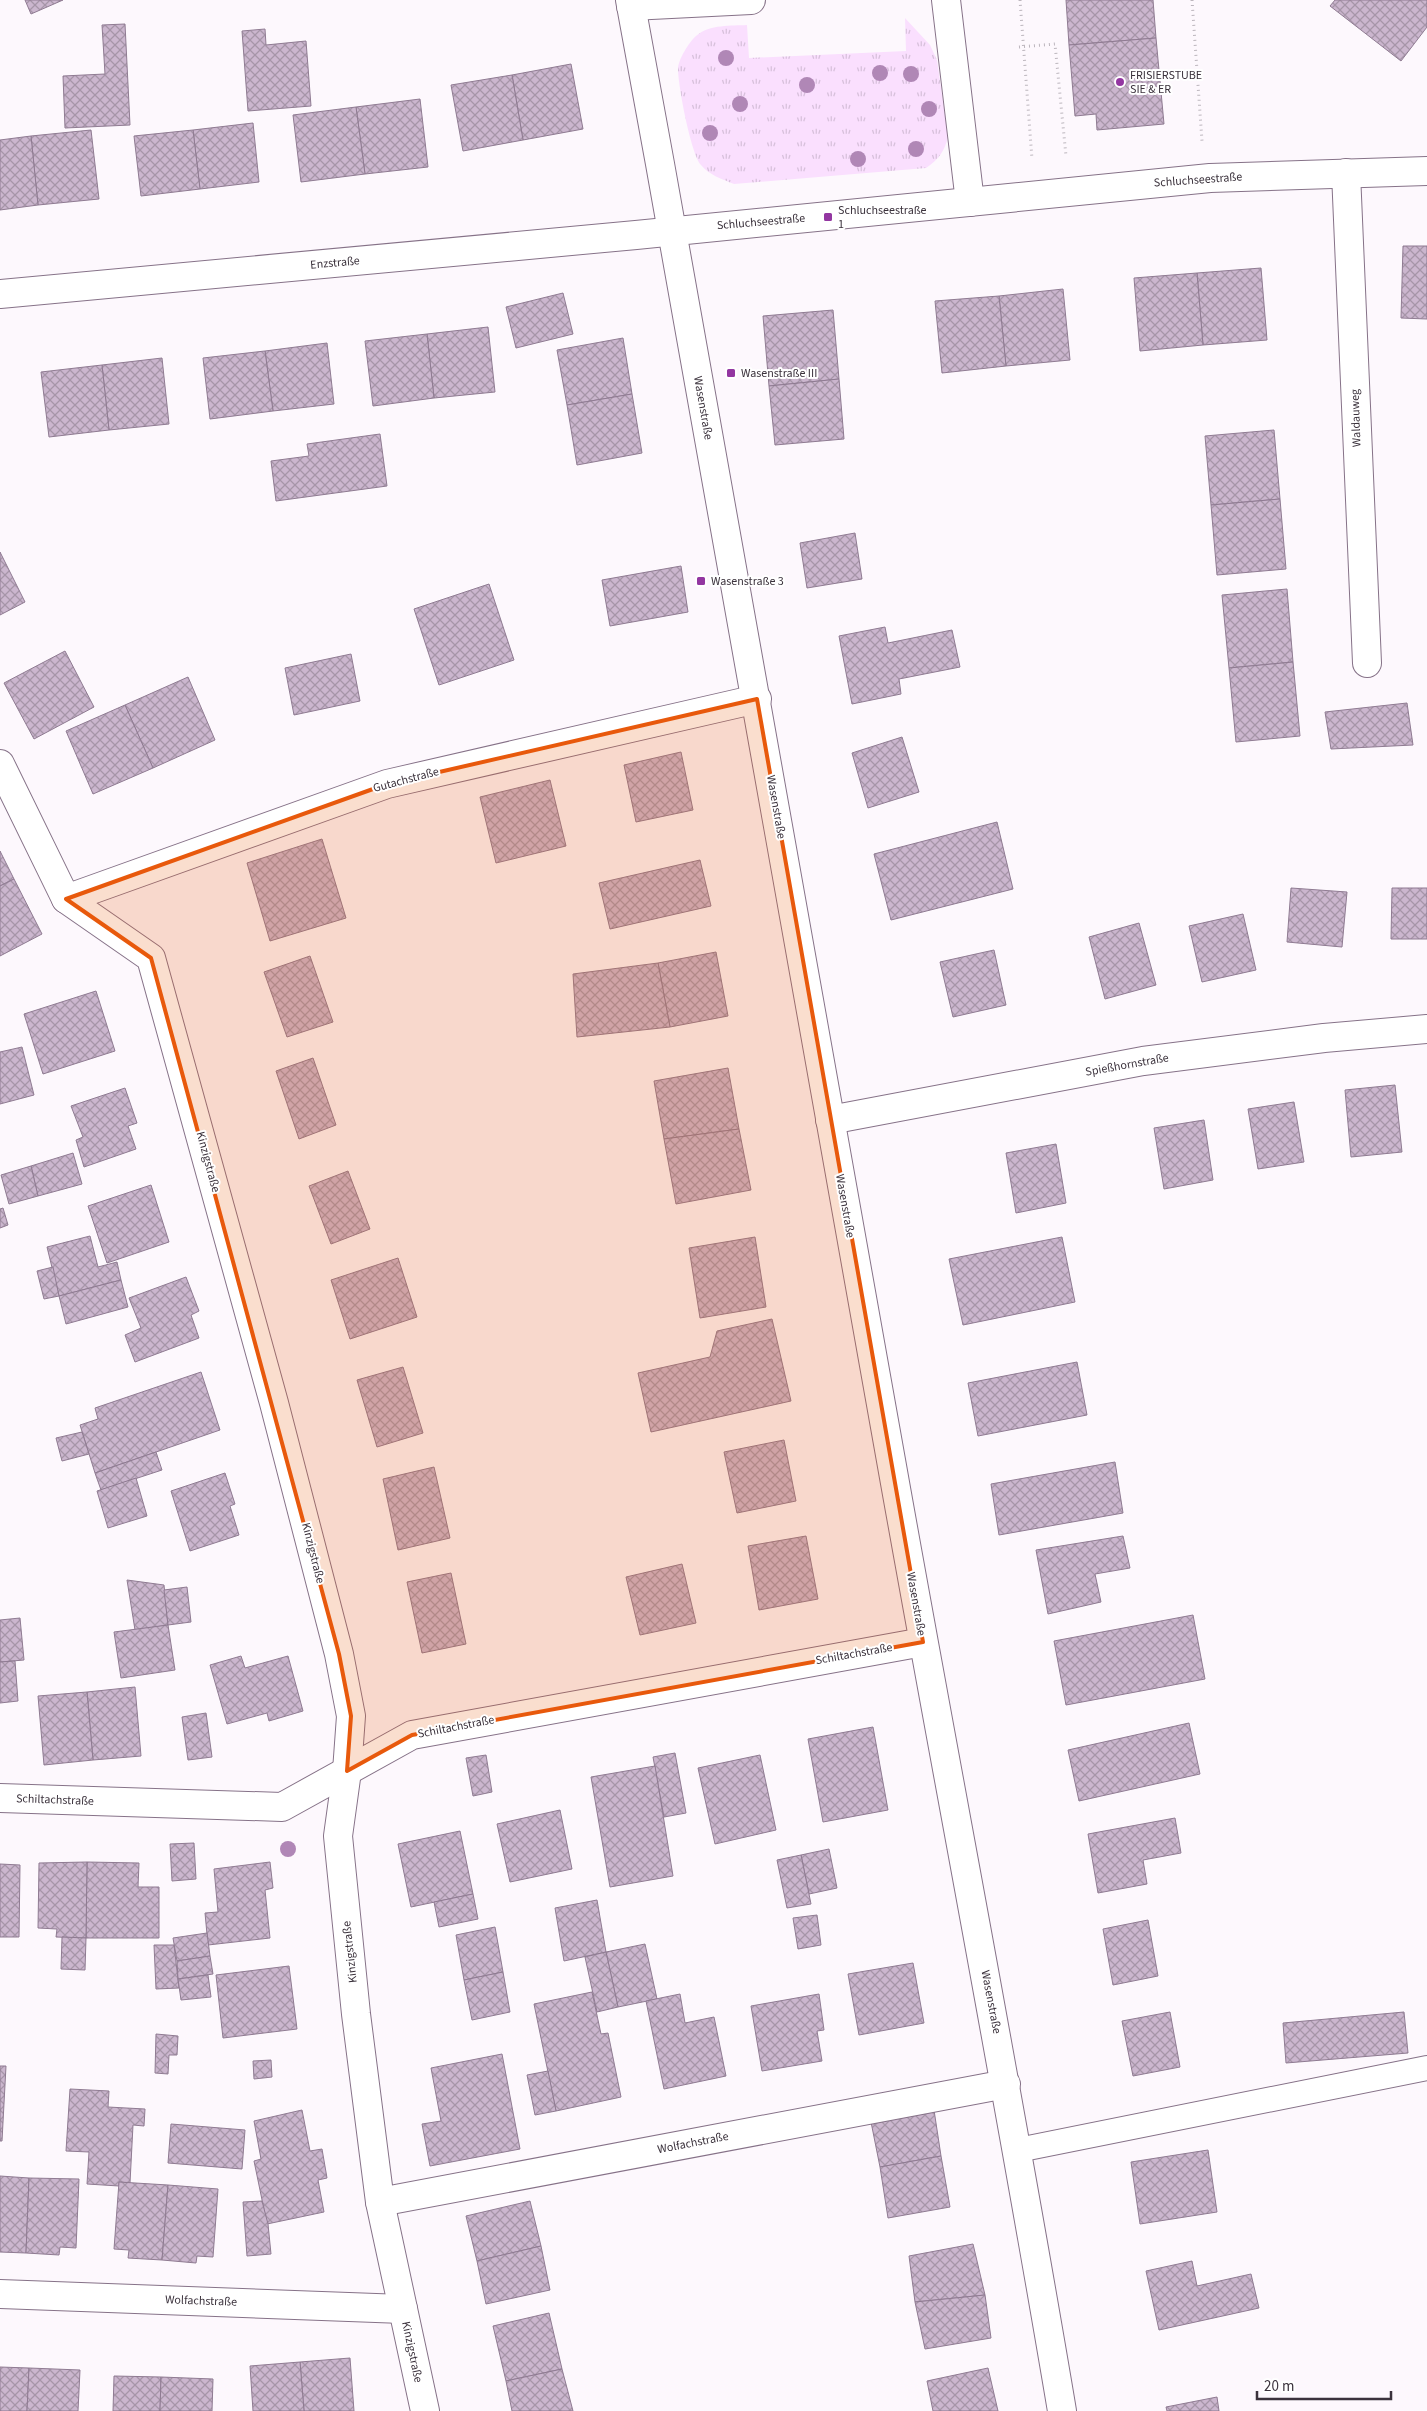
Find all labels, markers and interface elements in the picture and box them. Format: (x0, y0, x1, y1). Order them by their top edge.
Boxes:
place label: FRISIERSTUBE SIE & ER (1130, 67, 1202, 98)
marker: FRISIERSTUBE SIE & ER (1114, 76, 1126, 88)
street label: Schluchseestraße (1153, 168, 1243, 192)
place label: Schluchseestraße 1 (838, 202, 927, 233)
street label: Schluchseestraße (716, 210, 806, 234)
marker: Schluchseestraße 1 (822, 211, 834, 223)
street label: Enzstraße (310, 252, 361, 274)
place label: Wasenstraße III (741, 365, 817, 382)
marker: Wasenstraße III (725, 367, 737, 379)
street label: Wasenstraße (689, 375, 717, 441)
street label: Waldauweg (1346, 389, 1366, 447)
place label: Wasenstraße 3 (711, 573, 784, 590)
marker: Wasenstraße 3 (695, 575, 707, 587)
street label: Gutachstraße (371, 763, 441, 797)
street label: Wasenstraße (762, 774, 790, 840)
street label: Spießhornstraße (1084, 1049, 1170, 1081)
street label: Kinzigstraße (192, 1130, 224, 1194)
street label: Wasenstraße (831, 1173, 859, 1239)
street label: Kinzigstraße (297, 1521, 329, 1585)
street label: Wasenstraße (902, 1571, 930, 1637)
street label: Schiltachstraße (814, 1639, 894, 1669)
street label: Schiltachstraße (416, 1711, 496, 1743)
street label: Schiltachstraße (16, 1790, 94, 1810)
street label: Kinzigstraße (338, 1920, 362, 1984)
street label: Wasenstraße (977, 1969, 1006, 2035)
street label: Wolfachstraße (656, 2128, 730, 2158)
street label: Wolfachstraße (165, 2291, 237, 2311)
street label: Kinzigstraße (397, 2320, 427, 2384)
scale bar (1257, 2368, 1391, 2400)
text: 20 m (1264, 2376, 1294, 2397)

